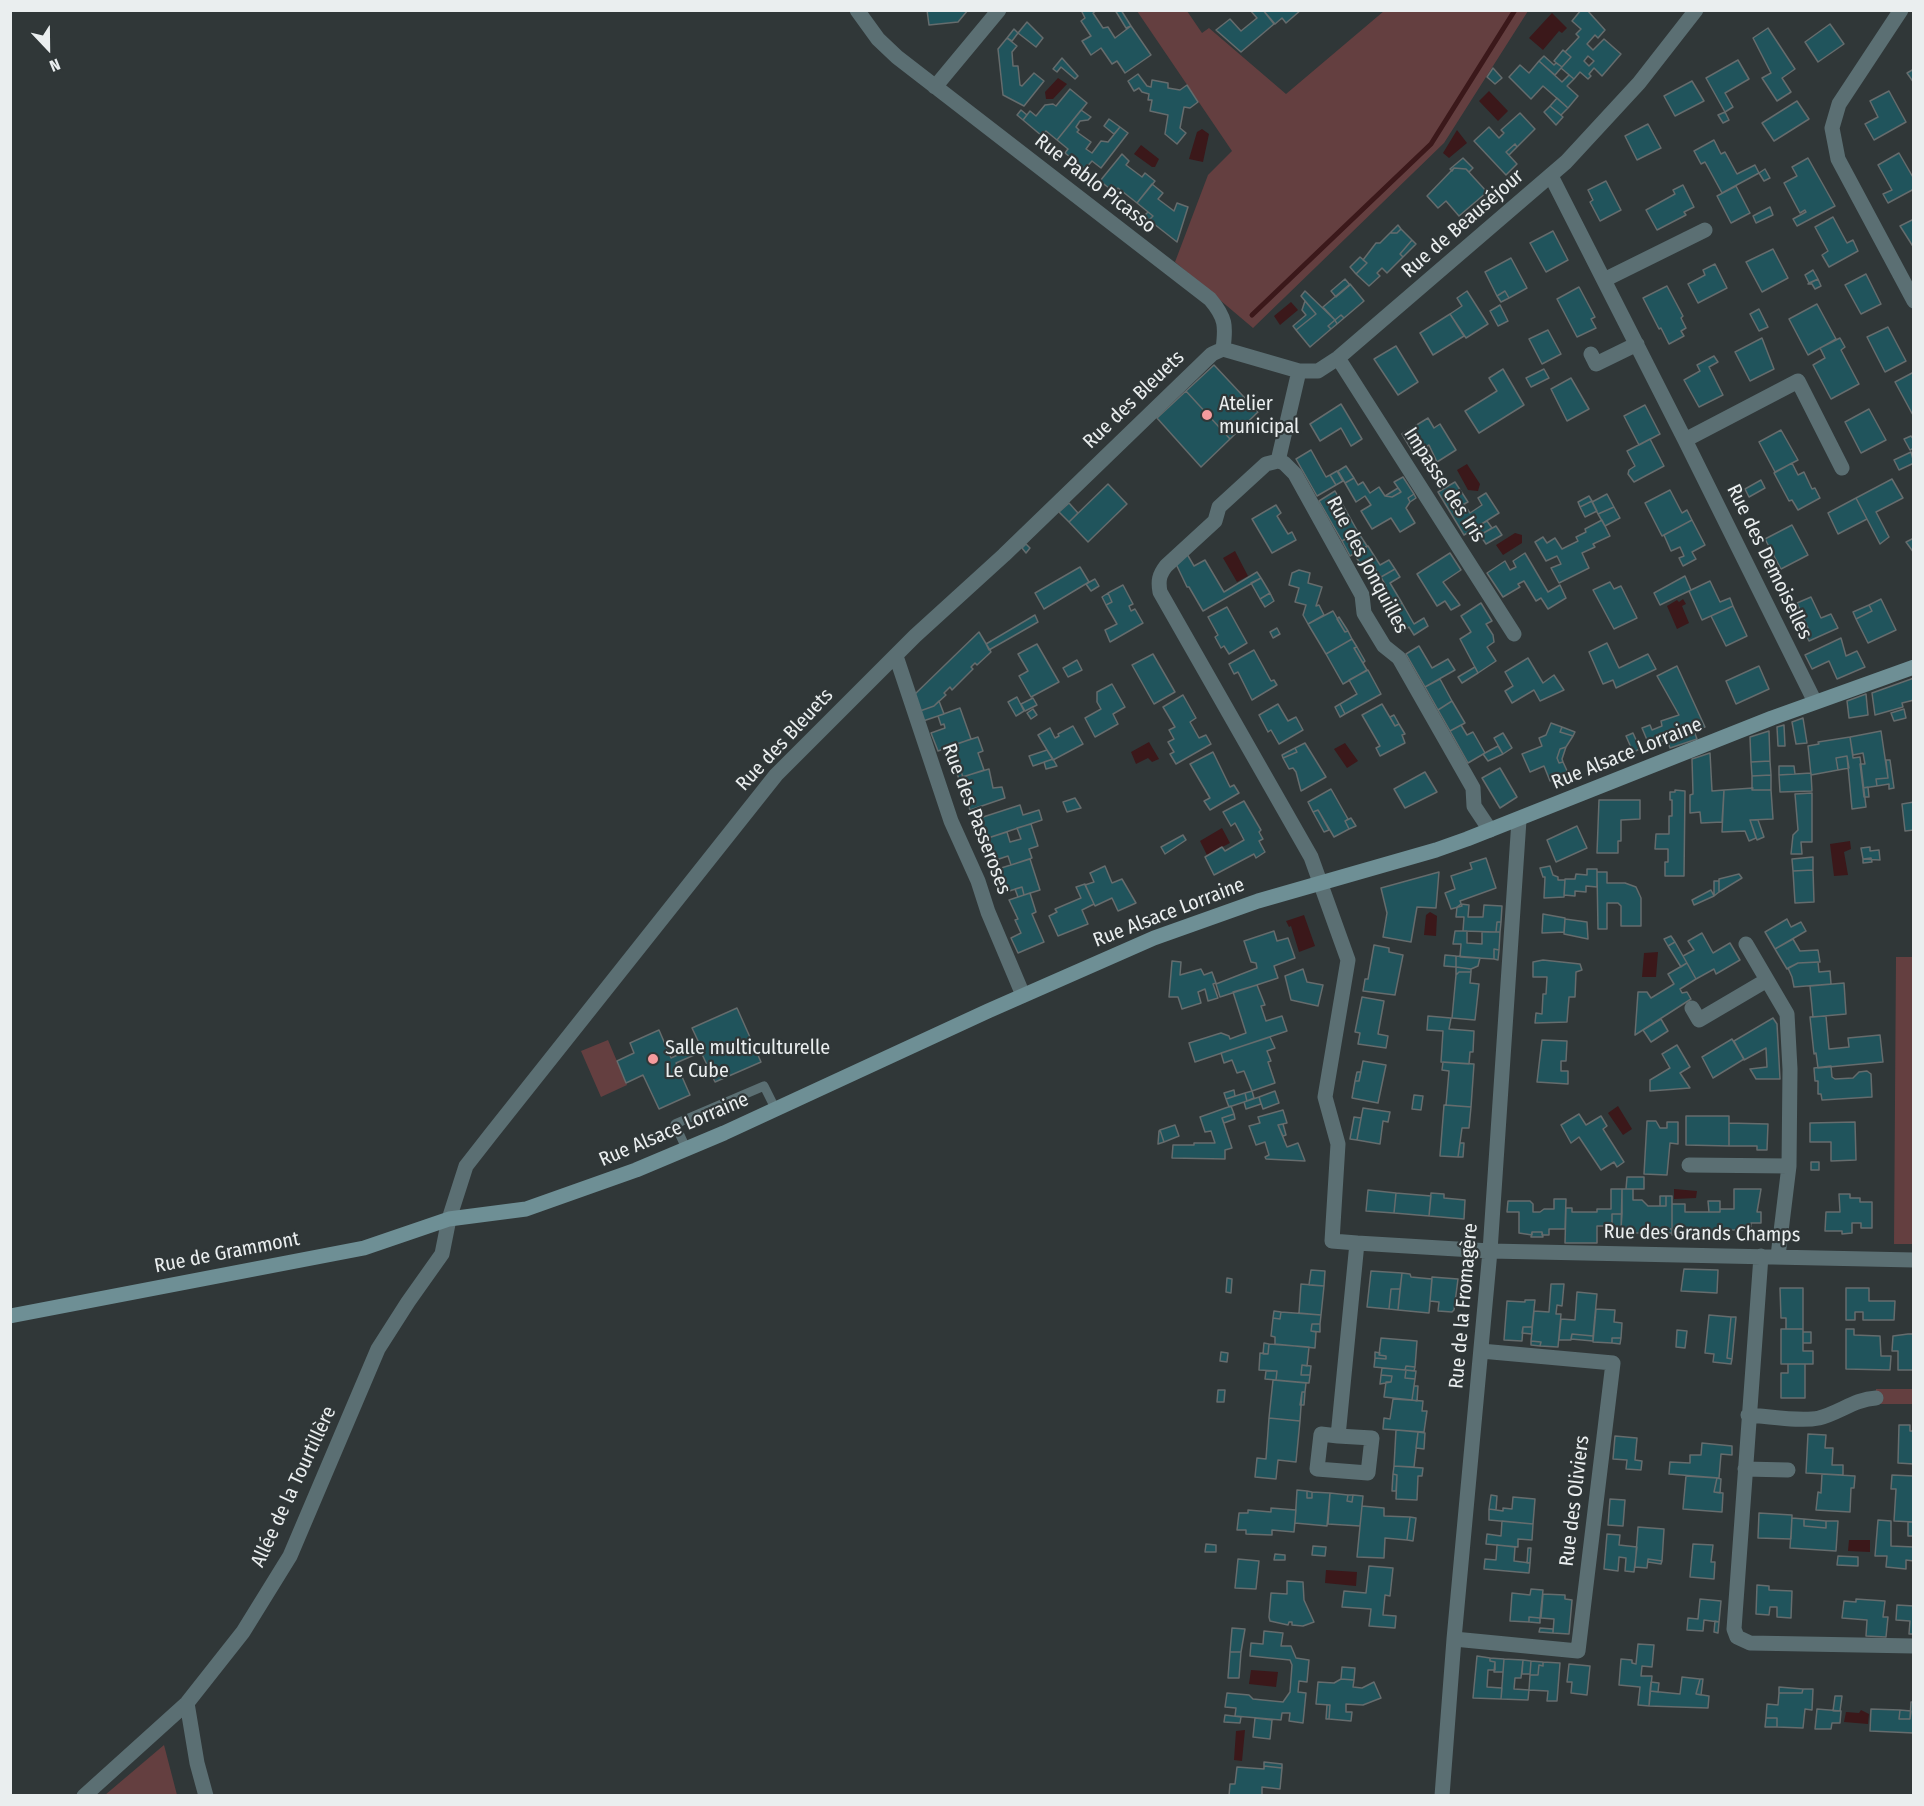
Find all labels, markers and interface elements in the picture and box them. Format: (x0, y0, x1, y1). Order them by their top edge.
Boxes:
north arrow (18, 18, 78, 78)
text: N (47, 55, 63, 76)
street label: Rue Pablo Picasso (1030, 129, 1160, 239)
street label: Rue de Beauséjour (1397, 165, 1529, 283)
street label: Rue des Bleuets (1078, 346, 1190, 454)
place label: Atelier municipal (1219, 392, 1299, 439)
marker: Atelier municipal (1200, 408, 1214, 422)
street label: Impasse des Iris (1398, 423, 1490, 547)
street label: Rue des Demoiselles (1721, 481, 1817, 643)
street label: Rue des Jonquilles (1321, 493, 1413, 637)
street label: Rue des Bleuets (731, 684, 839, 796)
street label: Rue Alsace Lorraine (1548, 713, 1706, 795)
street label: Rue des Passeroses (936, 740, 1016, 898)
street label: Rue Alsace Lorraine (1090, 873, 1248, 953)
place label: Salle multiculturelle Le Cube (665, 1036, 830, 1083)
marker: Salle multiculturelle Le Cube (646, 1052, 660, 1066)
street label: Rue Alsace Lorraine (596, 1088, 752, 1172)
street label: Rue des Grands Champs (1603, 1220, 1801, 1248)
street label: Rue de la Fromagère (1445, 1222, 1483, 1390)
street label: Rue de Grammont (152, 1227, 302, 1279)
street label: Allée de la Tourtillère (246, 1403, 342, 1571)
street label: Rue des Oliviers (1555, 1434, 1595, 1568)

